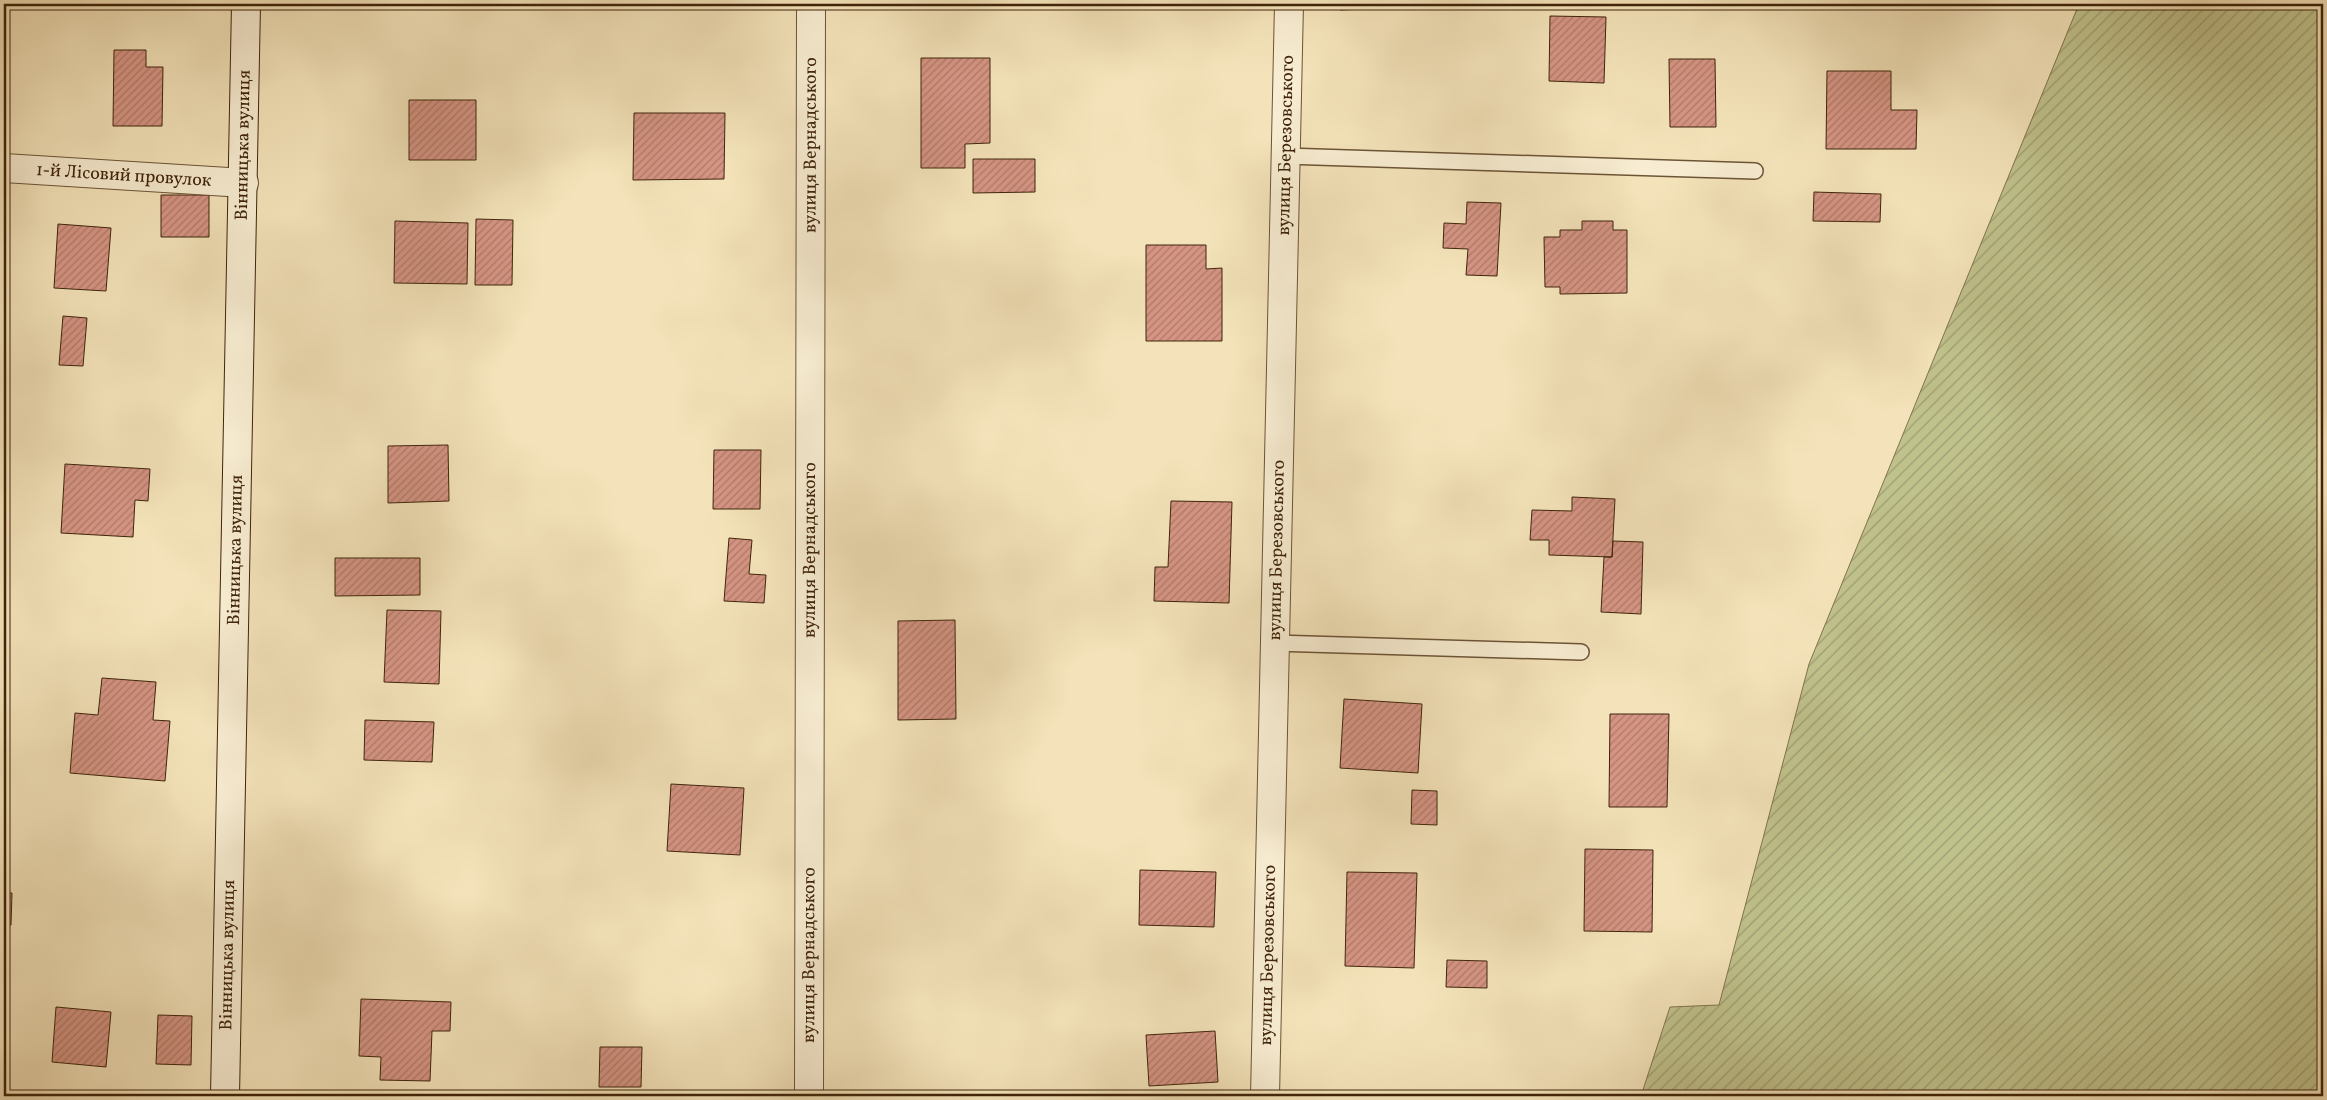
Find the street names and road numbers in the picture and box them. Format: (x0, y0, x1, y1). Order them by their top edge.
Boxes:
street label: вулиця Березовського (1271, 55, 1300, 236)
street label: вулиця Вернадського (798, 57, 823, 233)
street label: Вінницька вулиця (229, 70, 257, 221)
street label: 1-й Лісовий провулок (35, 158, 213, 193)
street label: вулиця Березовського (1263, 460, 1291, 641)
street label: вулиця Вернадського (797, 462, 823, 638)
street label: Вінницька вулиця (222, 475, 249, 626)
street label: вулиця Березовського (1254, 864, 1283, 1046)
street label: вулиця Вернадського (797, 867, 822, 1043)
street label: Вінницька вулиця (214, 879, 242, 1031)

